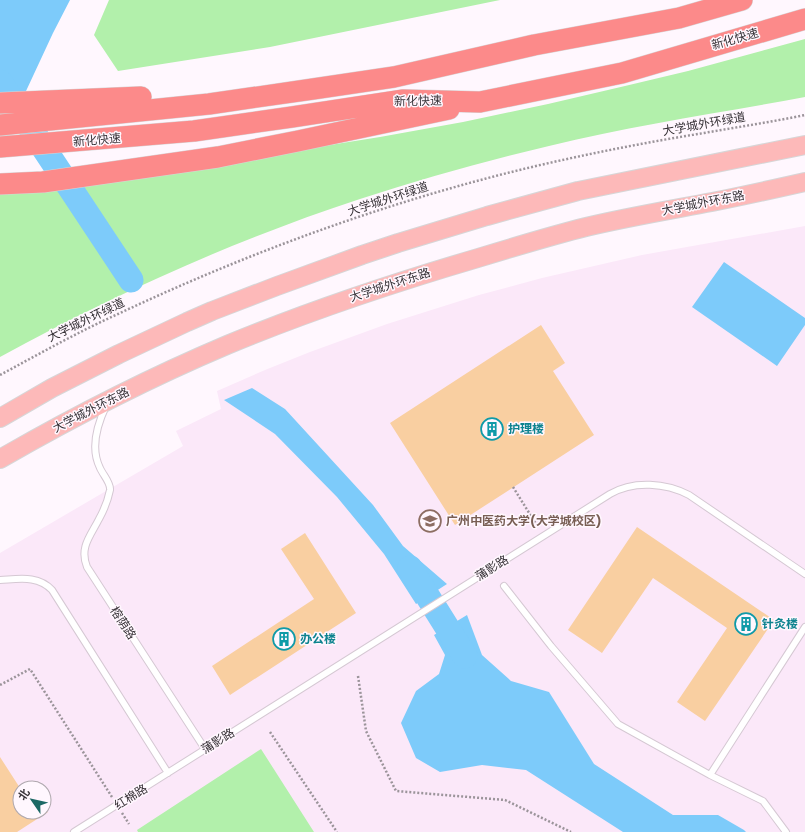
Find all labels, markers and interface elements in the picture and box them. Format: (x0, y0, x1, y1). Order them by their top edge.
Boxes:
street label: 新化快速 (709, 24, 760, 53)
street label: 新化快速 (394, 92, 442, 109)
street label: 大学城外环绿道 (661, 108, 747, 139)
street label: 新化快速 (72, 129, 122, 150)
street label: 大学城外环绿道 (345, 177, 430, 220)
street label: 大学城外环东路 (660, 186, 746, 219)
street label: 大学城外环东路 (347, 263, 432, 306)
street label: 大学城外环绿道 (44, 293, 127, 346)
street label: 大学城外环东路 (49, 383, 132, 436)
building icon: 护理楼 (479, 416, 505, 442)
place label: 护理楼 (508, 420, 544, 437)
school or university icon: 广州中医药大学(大学城校区) (417, 508, 443, 534)
place label: 广州中医药大学(大学城校区) (446, 512, 601, 529)
street label: 蒲影路 (472, 551, 512, 584)
street label: 榕荫路 (106, 603, 140, 642)
building icon: 针灸楼 (733, 611, 759, 637)
place label: 针灸楼 (762, 615, 798, 632)
building icon: 办公楼 (271, 626, 297, 652)
place label: 办公楼 (300, 630, 336, 647)
street label: 蒲影路 (198, 724, 238, 757)
north arrow (12, 780, 52, 820)
street label: 红棉路 (111, 780, 151, 813)
text: 北 (14, 785, 33, 803)

